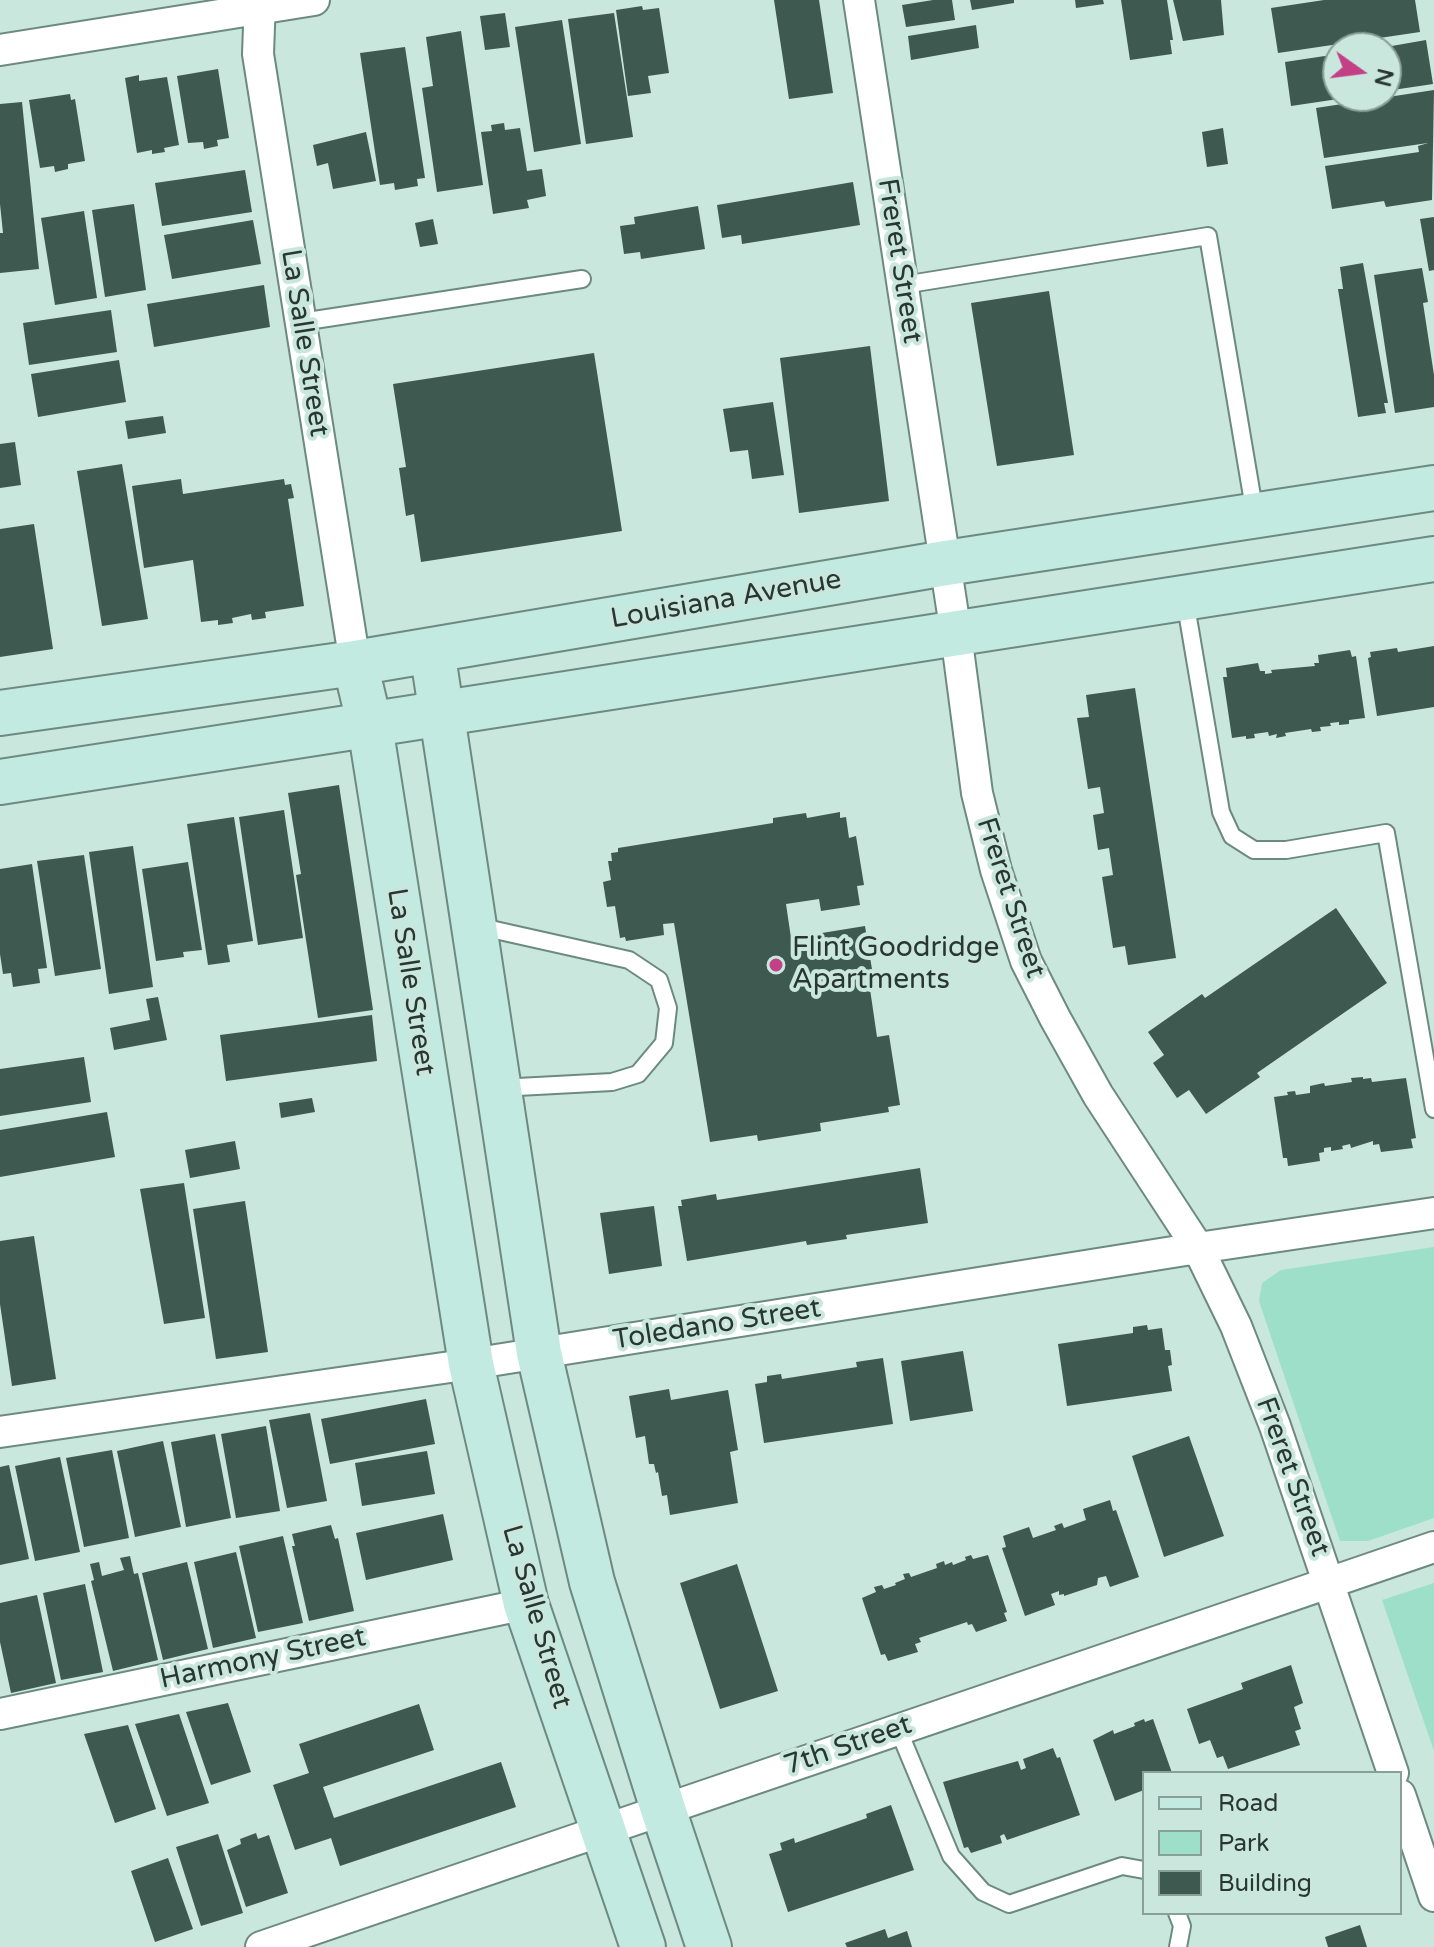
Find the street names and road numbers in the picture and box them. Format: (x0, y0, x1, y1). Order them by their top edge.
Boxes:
street label: Freret Street (869, 176, 929, 346)
street label: La Salle Street (273, 247, 335, 439)
street label: Louisiana Avenue (608, 563, 844, 637)
street label: Freret Street (968, 814, 1052, 982)
street label: La Salle Street (379, 886, 441, 1078)
street label: Toledano Street (611, 1292, 823, 1358)
street label: Freret Street (1248, 1393, 1336, 1561)
street label: La Salle Street (494, 1521, 578, 1713)
street label: Harmony Street (157, 1621, 369, 1697)
street label: 7th Street (780, 1709, 916, 1783)

